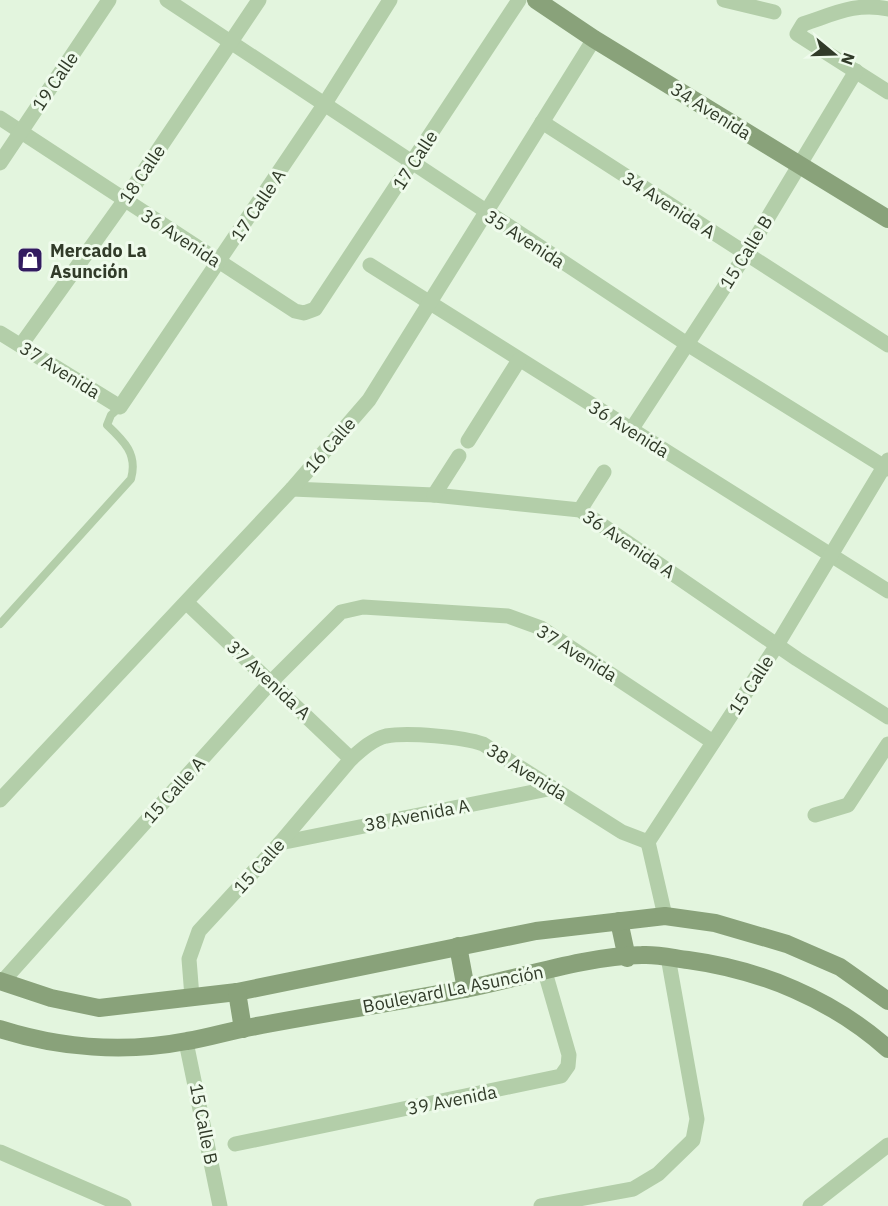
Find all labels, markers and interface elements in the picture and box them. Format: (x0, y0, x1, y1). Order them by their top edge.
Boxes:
north arrow (804, 24, 864, 84)
street label: 19 Calle (27, 47, 83, 115)
text: N (837, 50, 860, 68)
street label: 34 Avenida (667, 77, 756, 145)
street label: 17 Calle (387, 126, 443, 194)
street label: 18 Calle (114, 140, 170, 208)
street label: 17 Calle A (226, 164, 291, 245)
street label: 34 Avenida A (618, 166, 720, 244)
street label: 36 Avenida (137, 204, 225, 272)
street label: 35 Avenida (481, 205, 569, 273)
street label: 15 Calle B (714, 211, 778, 293)
place label: Mercado La Asunción (50, 239, 147, 283)
shop icon: Mercado La Asunción (15, 245, 45, 275)
street label: 37 Avenida (16, 336, 105, 404)
street label: 36 Avenida (585, 395, 674, 463)
street label: 16 Calle (300, 412, 360, 478)
street label: 36 Avenida A (579, 505, 680, 583)
street label: 37 Avenida (533, 619, 622, 687)
street label: 37 Avenida A (222, 635, 316, 725)
street label: 15 Calle (723, 651, 779, 719)
street label: 38 Avenida (483, 738, 572, 806)
street label: 15 Calle A (138, 751, 210, 828)
street label: 38 Avenida A (363, 793, 472, 836)
street label: 15 Calle (228, 834, 290, 898)
street label: Boulevard La Asunción (361, 960, 545, 1018)
street label: 39 Avenida (405, 1080, 499, 1120)
street label: 15 Calle B (185, 1081, 223, 1167)

